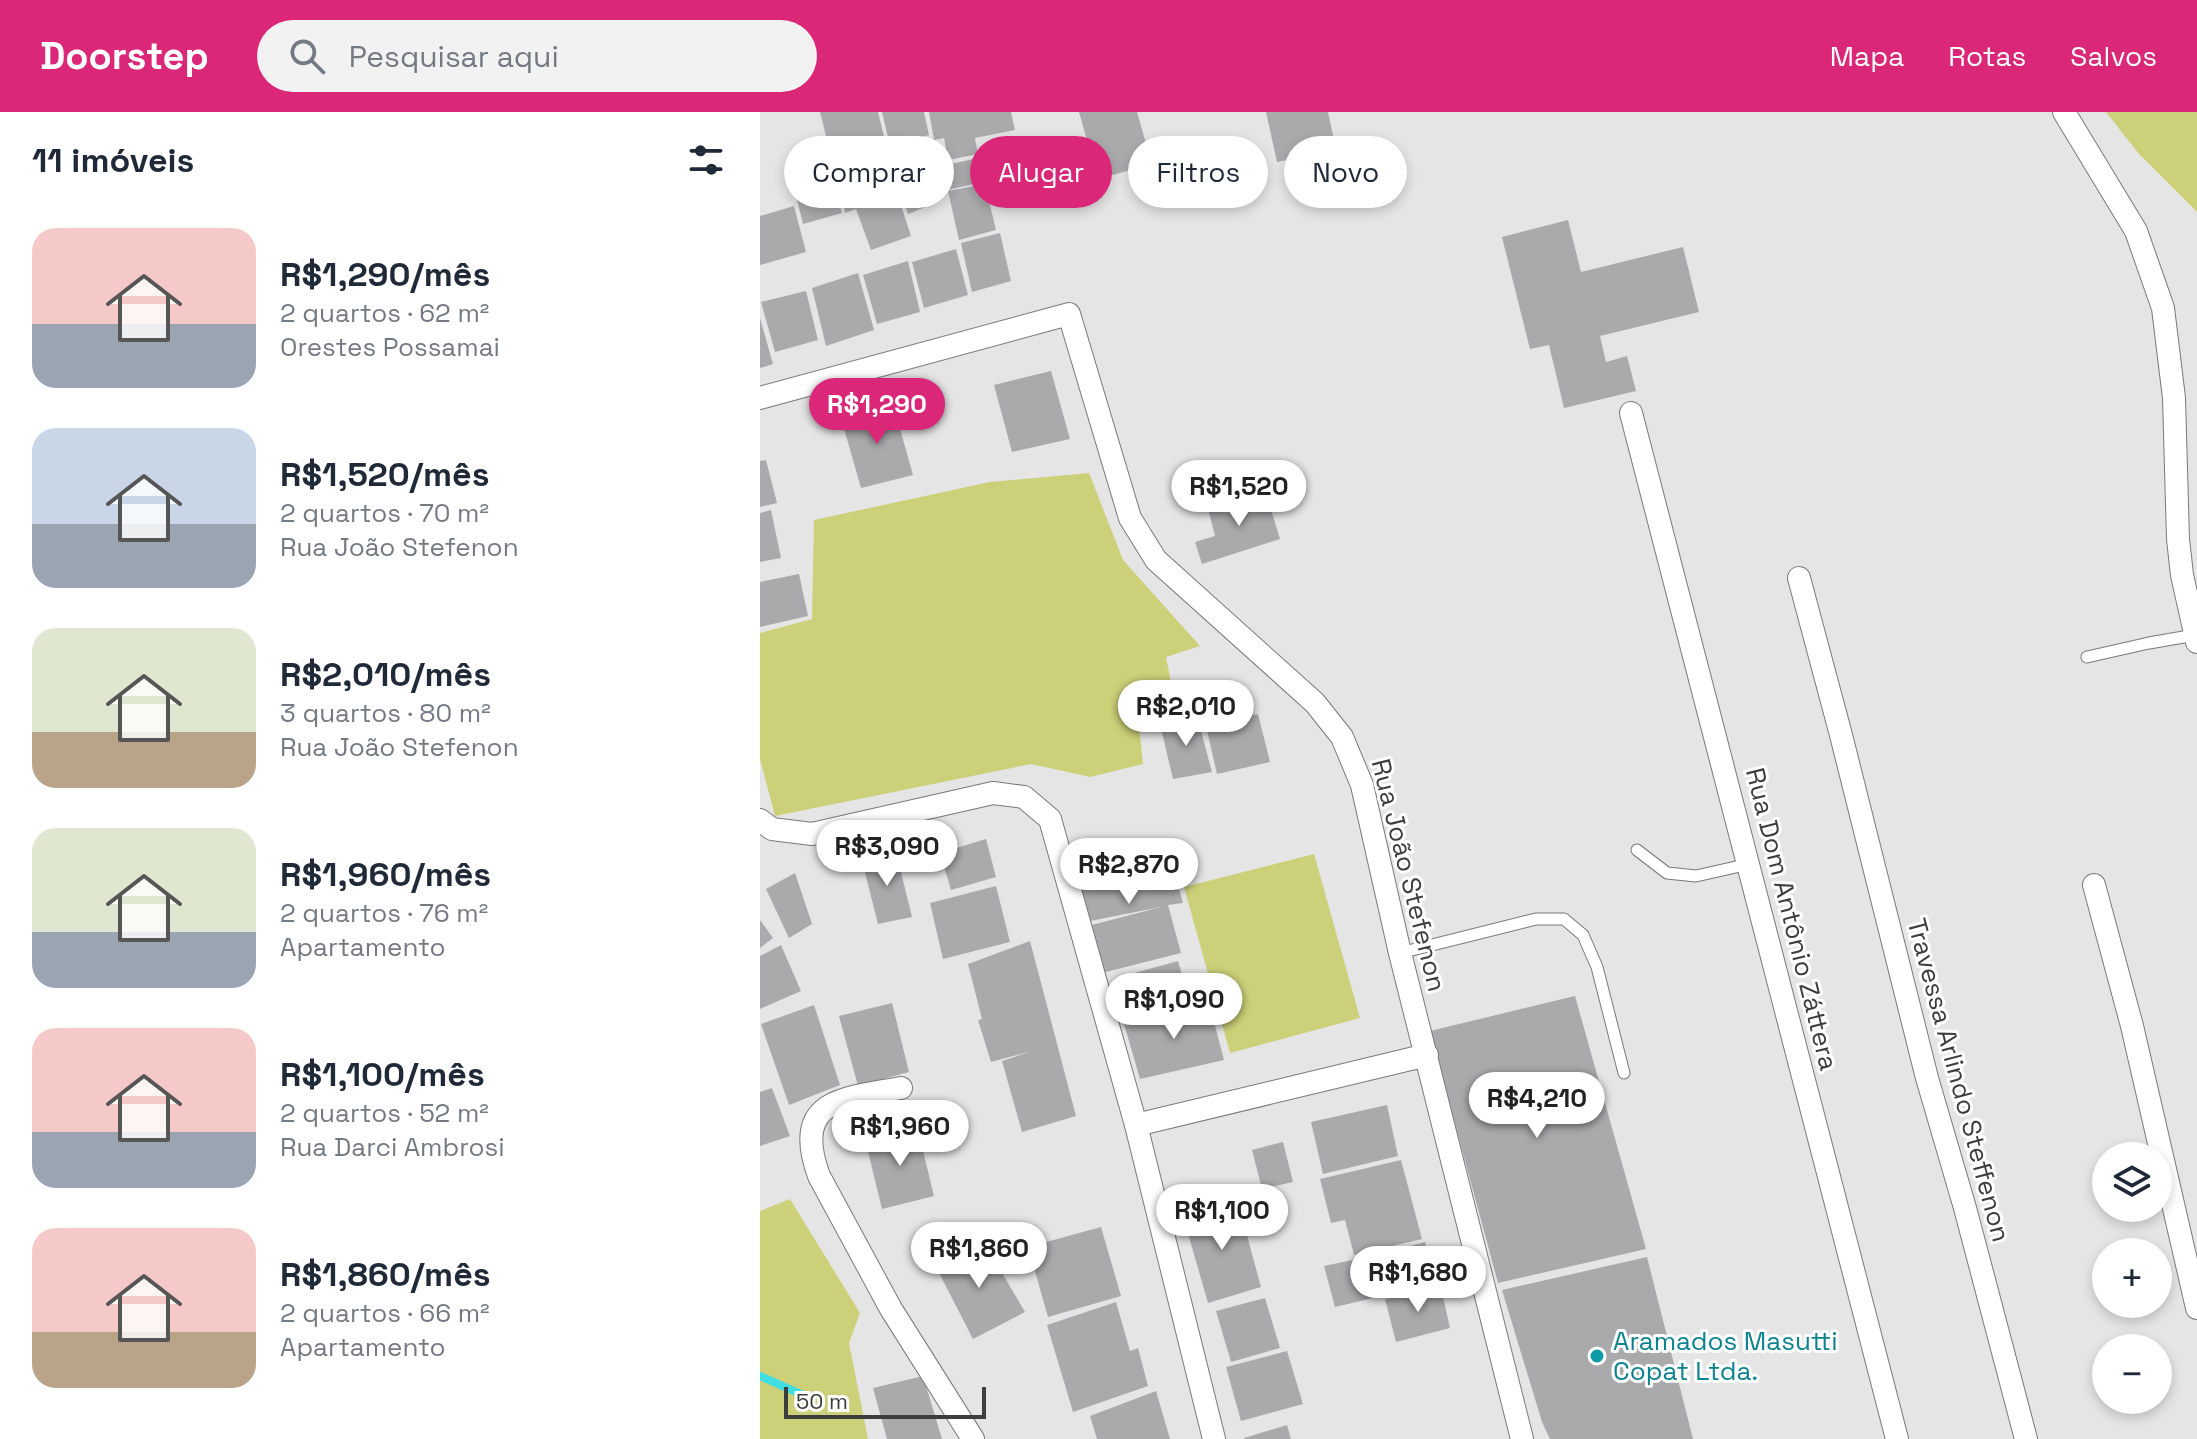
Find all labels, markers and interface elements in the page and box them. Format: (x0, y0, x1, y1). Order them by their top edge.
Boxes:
search box (257, 20, 817, 92)
text: Doorstep (40, 32, 209, 80)
icon: search (285, 34, 329, 78)
text: Pesquisar aqui (349, 37, 559, 76)
text: Mapa (1830, 38, 1904, 74)
text: Rotas (1948, 38, 2026, 74)
text: Salvos (2070, 38, 2157, 74)
chip: Comprar (784, 136, 954, 208)
chip: Alugar (970, 136, 1112, 208)
chip: Filtros (1128, 136, 1268, 208)
chip: Novo (1284, 136, 1407, 208)
icon: filters (684, 138, 728, 182)
text: 11 imóveis (32, 139, 194, 182)
text: R$1,290/mês (280, 253, 490, 296)
icon: home (96, 260, 192, 356)
text: 2 quartos · 62 m² (280, 296, 489, 330)
text: Orestes Possamai (280, 330, 500, 364)
pin: R$1,290 (803, 378, 951, 446)
text: R$1,290 (827, 387, 927, 421)
text: R$1,520/mês (280, 453, 489, 496)
icon: home (96, 460, 192, 556)
pin: R$1,520 (1165, 460, 1313, 528)
text: R$1,520 (1189, 469, 1289, 503)
text: 2 quartos · 70 m² (280, 496, 489, 530)
text: Rua João Stefenon (280, 530, 519, 564)
text: R$2,010/mês (280, 653, 491, 696)
icon: home (96, 660, 192, 756)
pin: R$2,010 (1112, 680, 1260, 748)
text: R$2,010 (1136, 689, 1236, 723)
text: 3 quartos · 80 m² (280, 696, 491, 730)
text: Rua João Stefenon (280, 730, 519, 764)
street label: Rua João Stefenon (1364, 755, 1454, 995)
street label: Rua Dom Antônio Záttera (1738, 764, 1846, 1074)
pin: R$3,090 (813, 820, 961, 888)
text: R$3,090 (834, 829, 940, 863)
pin: R$2,870 (1055, 838, 1203, 906)
text: R$2,870 (1078, 847, 1180, 881)
text: R$1,960/mês (280, 853, 491, 896)
icon: home (96, 860, 192, 956)
text: 2 quartos · 76 m² (280, 896, 488, 930)
street label: Travessa Arlindo Steffenon (1899, 914, 2019, 1246)
text: Apartamento (280, 930, 446, 964)
pin: R$1,090 (1100, 973, 1248, 1041)
text: R$1,090 (1123, 982, 1225, 1016)
text: R$1,100/mês (280, 1053, 485, 1096)
icon: home (96, 1060, 192, 1156)
pin: R$4,210 (1463, 1072, 1611, 1140)
text: R$4,210 (1487, 1081, 1587, 1115)
text: 2 quartos · 52 m² (280, 1096, 489, 1130)
pin: R$1,960 (826, 1100, 974, 1168)
text: R$1,960 (850, 1109, 950, 1143)
text: Rua Darci Ambrosi (280, 1130, 505, 1164)
map controls (2092, 1142, 2172, 1414)
button: layers (2092, 1142, 2172, 1222)
pin: R$1,100 (1148, 1184, 1296, 1252)
text: R$1,100 (1174, 1193, 1270, 1227)
pin: R$1,860 (905, 1222, 1053, 1290)
text: R$1,860 (929, 1231, 1029, 1265)
button: + (2092, 1238, 2172, 1318)
pin: R$1,680 (1344, 1246, 1492, 1314)
text: R$1,860/mês (280, 1253, 491, 1296)
text: R$1,680 (1368, 1255, 1468, 1289)
icon: home (96, 1260, 192, 1356)
text: 2 quartos · 66 m² (280, 1296, 490, 1330)
place label: Aramados Masutti Copat Ltda. (1613, 1324, 1838, 1388)
text: Apartamento (280, 1330, 446, 1364)
button: − (2092, 1334, 2172, 1414)
marker: Aramados Masutti Copat Ltda. (1588, 1347, 1606, 1365)
scale bar (784, 1383, 986, 1419)
text: 50 m (796, 1387, 848, 1415)

